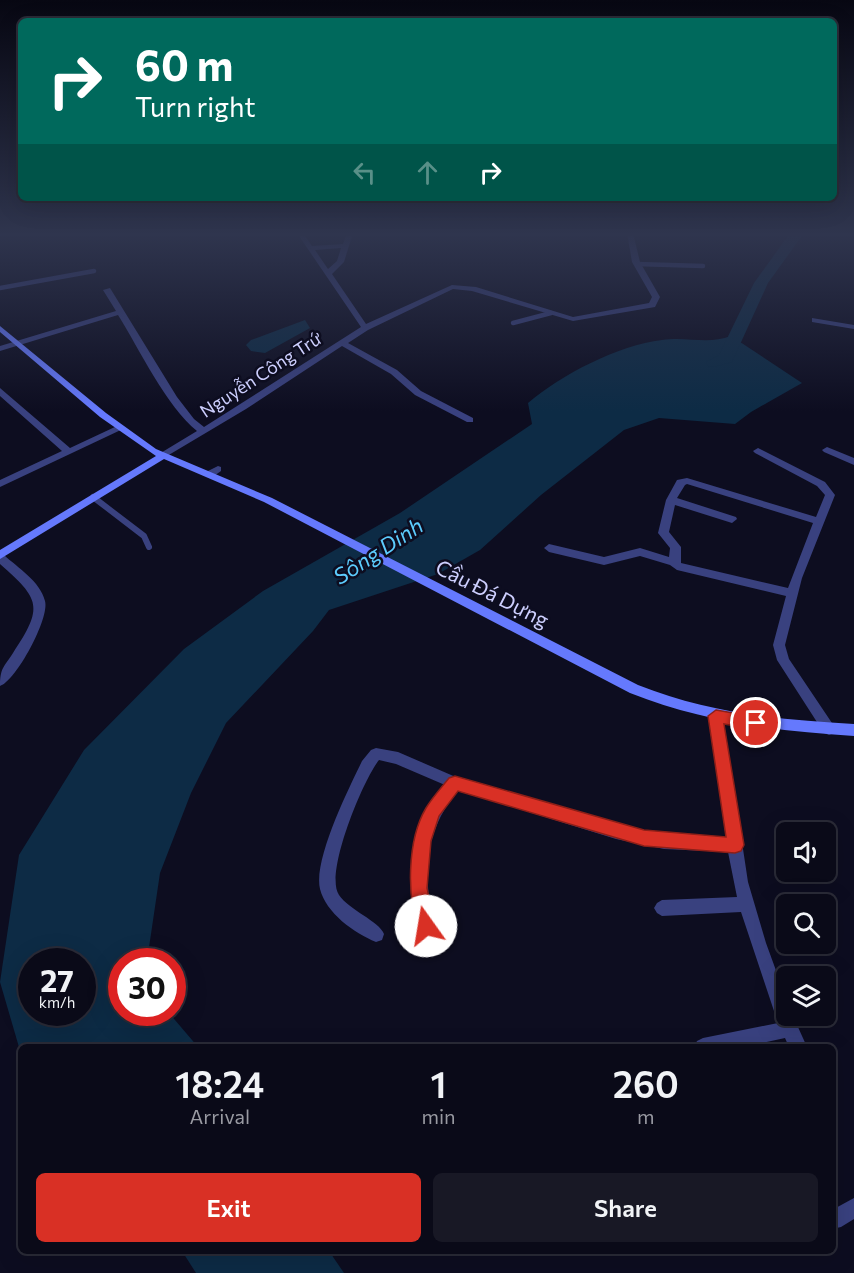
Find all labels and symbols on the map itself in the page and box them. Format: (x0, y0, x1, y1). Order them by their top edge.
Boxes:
street label: Nguyễn Công Trứ (195, 326, 326, 422)
water label: Sông Dinh (328, 512, 428, 590)
street label: Cầu Đá Dựng (432, 553, 553, 632)
pin (730, 697, 781, 748)
position arrow (394, 894, 458, 958)
speed limit sign: 30 (108, 948, 186, 1026)

